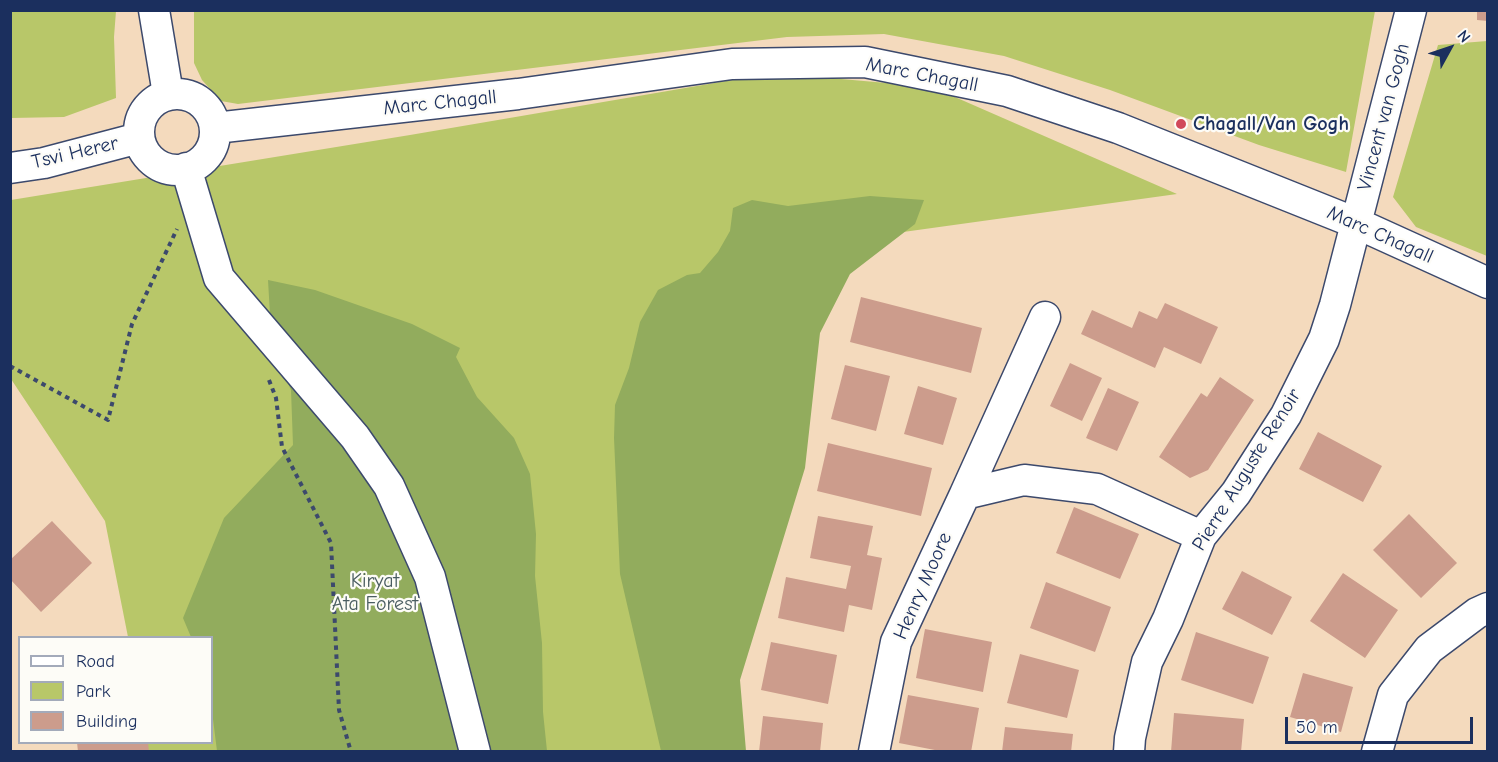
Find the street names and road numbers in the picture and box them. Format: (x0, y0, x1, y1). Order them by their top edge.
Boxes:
street label: Vincent van Gogh (1353, 41, 1415, 193)
street label: Marc Chagall (864, 52, 980, 98)
street label: Marc Chagall (382, 85, 498, 121)
street label: Tsvi Herer (29, 131, 121, 175)
street label: Marc Chagall (1323, 201, 1437, 269)
street label: Pierre Auguste Renoir (1187, 385, 1307, 555)
street label: Henry Moore (889, 529, 957, 643)

